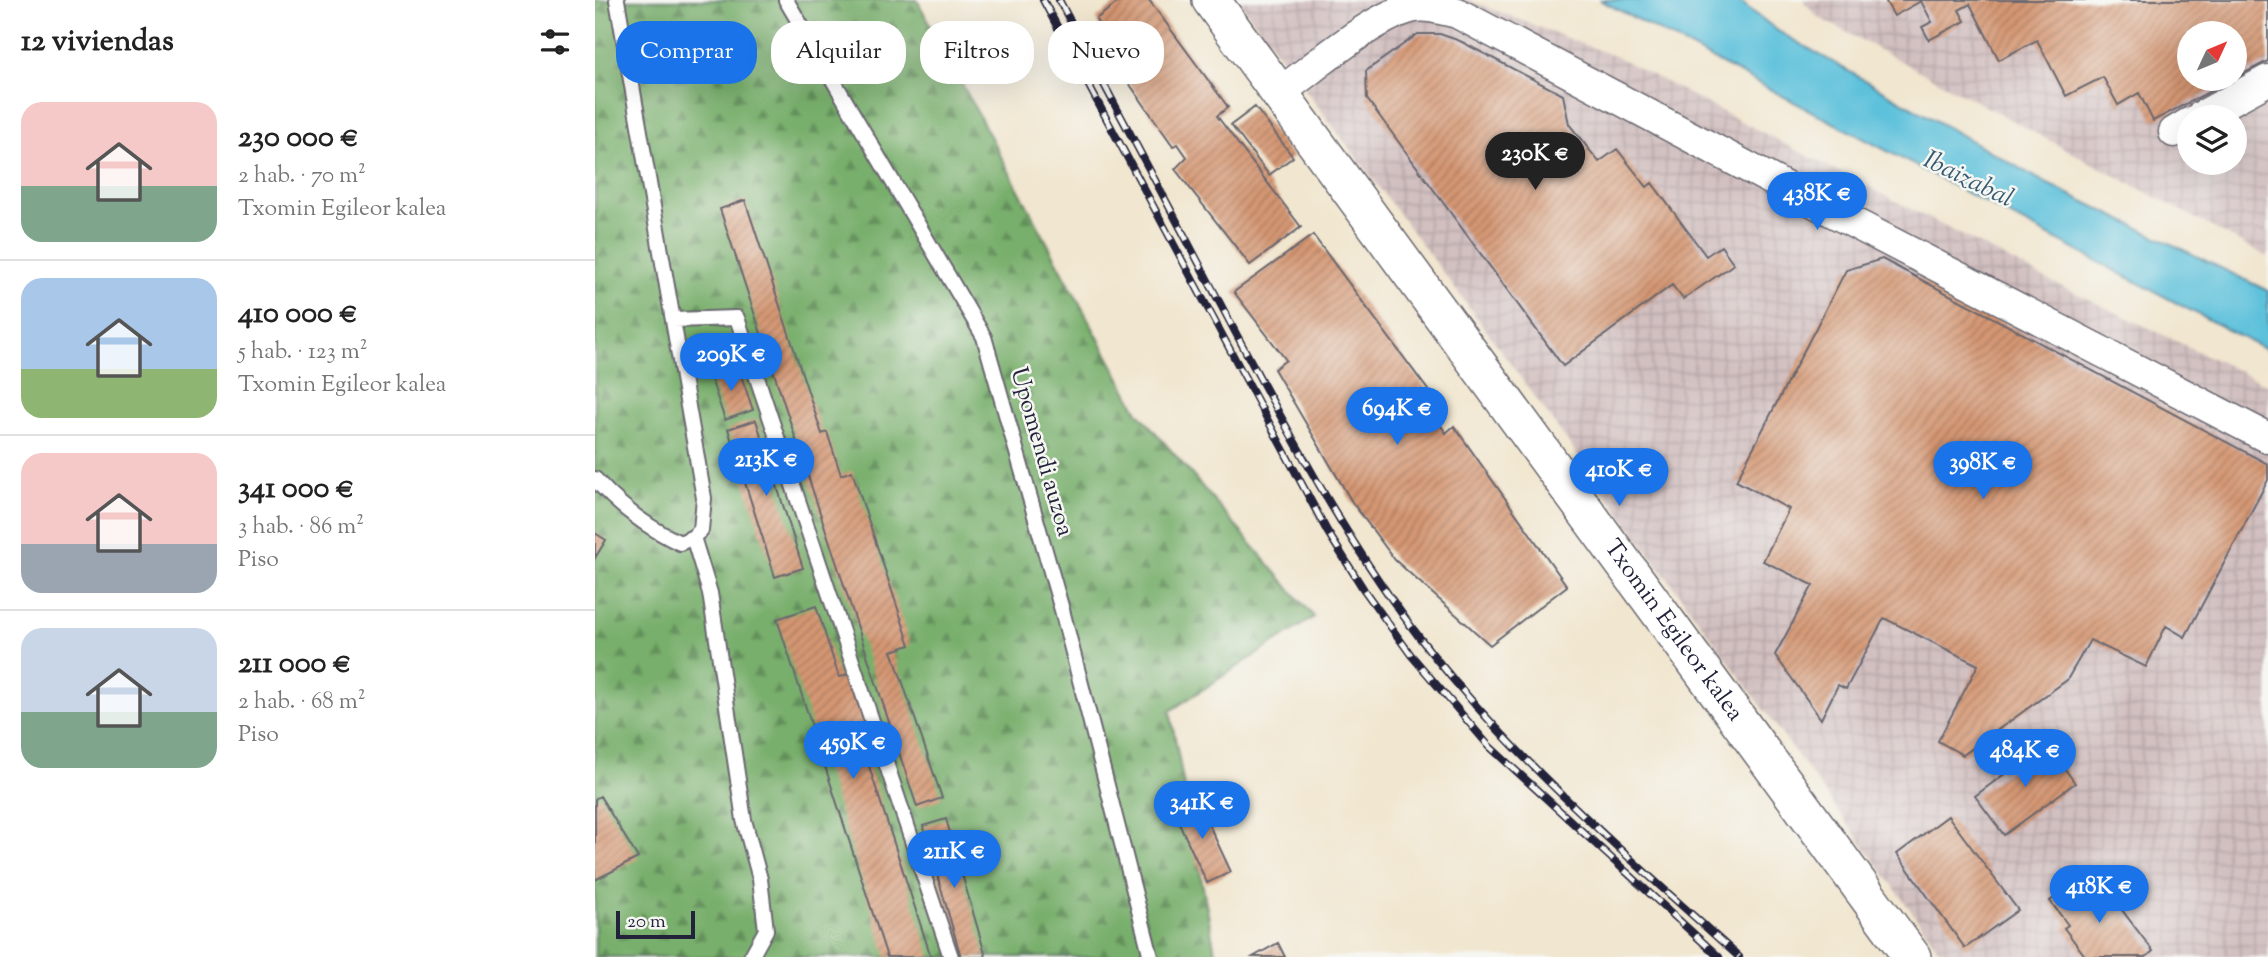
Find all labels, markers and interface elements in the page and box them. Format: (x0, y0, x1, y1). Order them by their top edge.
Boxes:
text: 12 viviendas (21, 21, 174, 64)
chip: Comprar (616, 21, 757, 84)
chip: Alquilar (771, 21, 906, 84)
chip: Filtros (920, 21, 1034, 84)
chip: Nuevo (1048, 21, 1164, 84)
north arrow (2177, 21, 2247, 91)
map controls (2177, 21, 2247, 175)
icon: filters (536, 23, 574, 61)
button: layers (2177, 105, 2247, 175)
text: 230 000 € (238, 117, 359, 160)
icon: home (77, 130, 161, 214)
pin: 230K € (1478, 132, 1592, 192)
text: 230K € (1501, 138, 1569, 171)
water label: Ibaizabal (1917, 142, 2020, 218)
text: 2 hab. · 70 m² (238, 160, 366, 193)
pin: 438K € (1760, 173, 1874, 232)
text: 438K € (1783, 178, 1851, 211)
text: Txomin Egileor kalea (238, 193, 446, 226)
text: 410 000 € (238, 293, 358, 336)
icon: home (77, 306, 161, 390)
pin: 209K € (674, 334, 788, 393)
text: 5 hab. · 123 m² (238, 336, 368, 369)
text: 209K € (696, 339, 766, 372)
street label: Upomendi auzoa (1001, 364, 1081, 540)
text: Txomin Egileor kalea (238, 369, 446, 402)
pin: 694K € (1340, 388, 1454, 447)
text: 694K € (1362, 393, 1432, 426)
pin: 213K € (709, 438, 823, 498)
pin: 398K € (1926, 442, 2040, 501)
text: 213K € (734, 444, 798, 477)
text: 398K € (1949, 447, 2017, 480)
pin: 410K € (1562, 448, 1676, 508)
text: 410K € (1585, 454, 1653, 487)
text: 341 000 € (238, 468, 354, 511)
icon: home (77, 481, 161, 565)
text: 3 hab. · 86 m² (238, 511, 364, 544)
street label: Txomin Egileor kalea (1595, 533, 1751, 729)
text: Piso (238, 544, 279, 577)
text: 211 000 € (238, 643, 351, 686)
icon: home (77, 656, 161, 740)
text: 2 hab. · 68 m² (238, 686, 366, 719)
text: Piso (238, 719, 279, 752)
pin: 459K € (796, 722, 910, 781)
text: 459K € (820, 727, 886, 760)
pin: 484K € (1968, 730, 2082, 789)
text: 484K € (1990, 735, 2060, 768)
pin: 341K € (1145, 782, 1259, 841)
text: 341K € (1170, 787, 1234, 820)
pin: 211K € (897, 830, 1011, 890)
text: 211K € (923, 836, 985, 869)
pin: 418K € (2042, 866, 2156, 925)
text: 418K € (2066, 871, 2132, 904)
scale bar (616, 908, 695, 940)
text: 20 m (627, 909, 666, 936)

